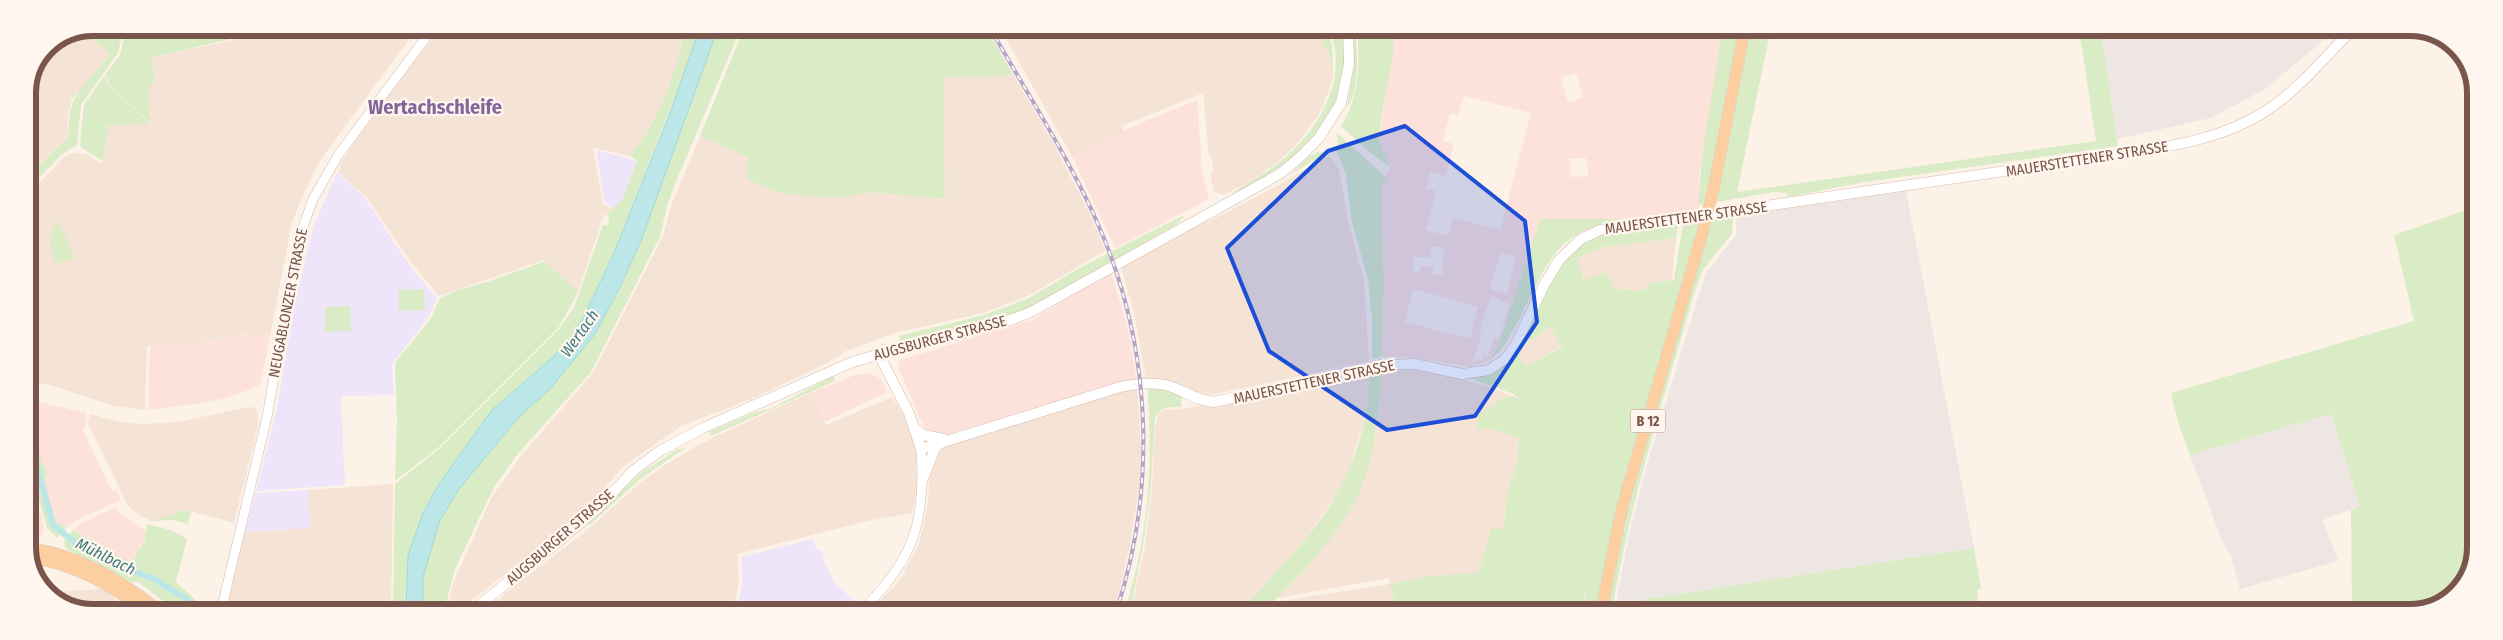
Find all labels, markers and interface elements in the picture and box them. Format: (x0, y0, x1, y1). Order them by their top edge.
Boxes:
district label: Wertachschleife (368, 95, 502, 119)
street label: MAUERSTETTENER STRASSE (2005, 137, 2169, 181)
street label: MAUERSTETTENER STRASSE (1604, 198, 1768, 238)
street label: NEUGABLONZER STRASSE (265, 227, 311, 379)
water label: Wertach (556, 306, 602, 361)
street label: AUGSBURGER STRASSE (872, 312, 1008, 364)
street label: MAUERSTETTENER STRASSE (1232, 356, 1396, 408)
road number: B 12 (1630, 410, 1666, 432)
street label: AUGSBURGER STRASSE (502, 485, 618, 589)
water label: Mühlbach (73, 534, 139, 579)

